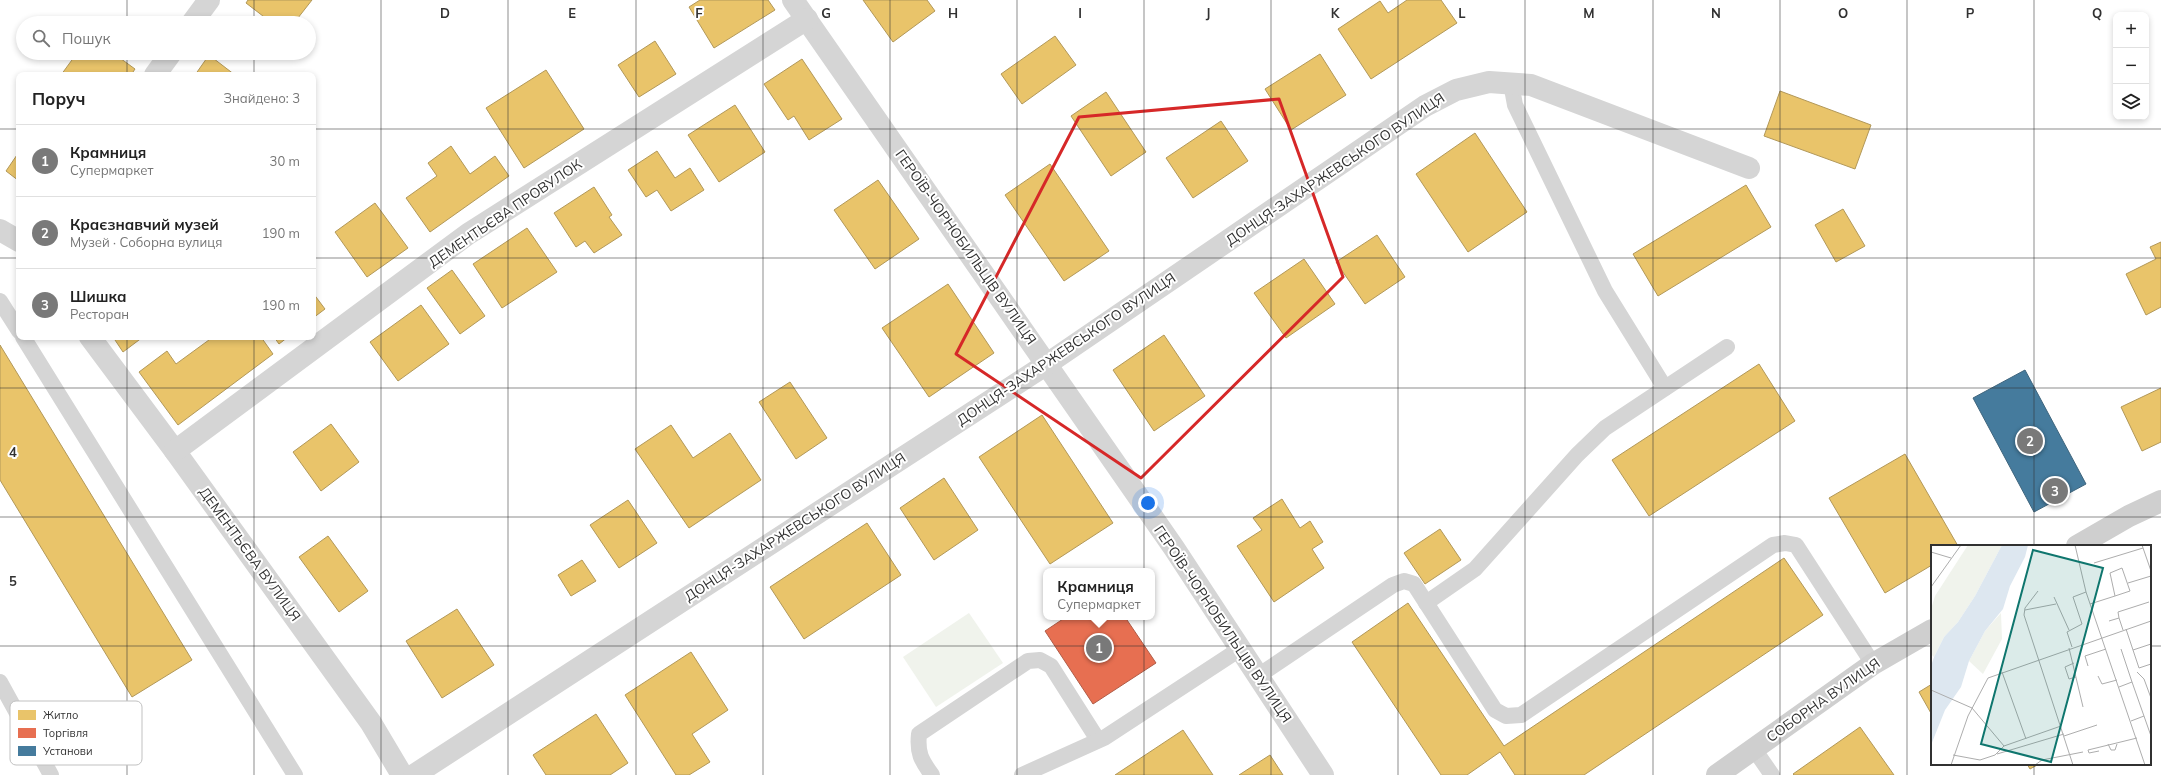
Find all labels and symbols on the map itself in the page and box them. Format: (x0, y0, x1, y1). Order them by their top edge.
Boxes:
text: D (440, 5, 450, 21)
text: E (568, 5, 576, 21)
text: F (695, 5, 703, 21)
text: G (821, 5, 831, 21)
text: H (948, 5, 958, 21)
text: I (1078, 5, 1082, 21)
text: J (1206, 5, 1210, 21)
text: K (1331, 5, 1341, 21)
text: L (1458, 5, 1466, 21)
text: M (1583, 5, 1595, 21)
text: N (1711, 5, 1721, 21)
text: O (1838, 5, 1848, 21)
text: P (1966, 5, 1975, 21)
text: Q (2092, 5, 2102, 21)
street label: ДОНЦЯ-ЗАХАРЖЕВСЬКОГО ВУЛИЦЯ (1222, 89, 1448, 249)
street label: ГЕРОЇВ-ЧОРНОБИЛЬЦІВ ВУЛИЦЯ (892, 146, 1040, 348)
street label: ДЕМЕНТЬЄВА ПРОВУЛОК (425, 155, 586, 271)
street label: ДОНЦЯ-ЗАХАРЖЕВСЬКОГО ВУЛИЦЯ (953, 269, 1179, 429)
pin: 2 (2017, 426, 2043, 456)
text: 4 (9, 444, 17, 460)
street label: ДОНЦЯ-ЗАХАРЖЕВСЬКОГО ВУЛИЦЯ (681, 449, 909, 605)
pin: 3 (2042, 476, 2068, 506)
street label: ДЕМЕНТЬЄВА ВУЛИЦЯ (195, 483, 305, 625)
your location (1138, 493, 1158, 513)
street label: ГЕРОЇВ-ЧОРНОБИЛЬЦІВ ВУЛИЦЯ (1150, 522, 1296, 726)
inset map (1931, 545, 2151, 765)
text: 5 (9, 573, 17, 589)
pin: 1 (1086, 633, 1112, 663)
street label: СОБОРНА ВУЛИЦЯ (1763, 654, 1883, 746)
legend (10, 701, 142, 765)
text: Житло (43, 708, 78, 722)
text: Торгівля (43, 726, 88, 740)
text: Установи (42, 744, 93, 758)

